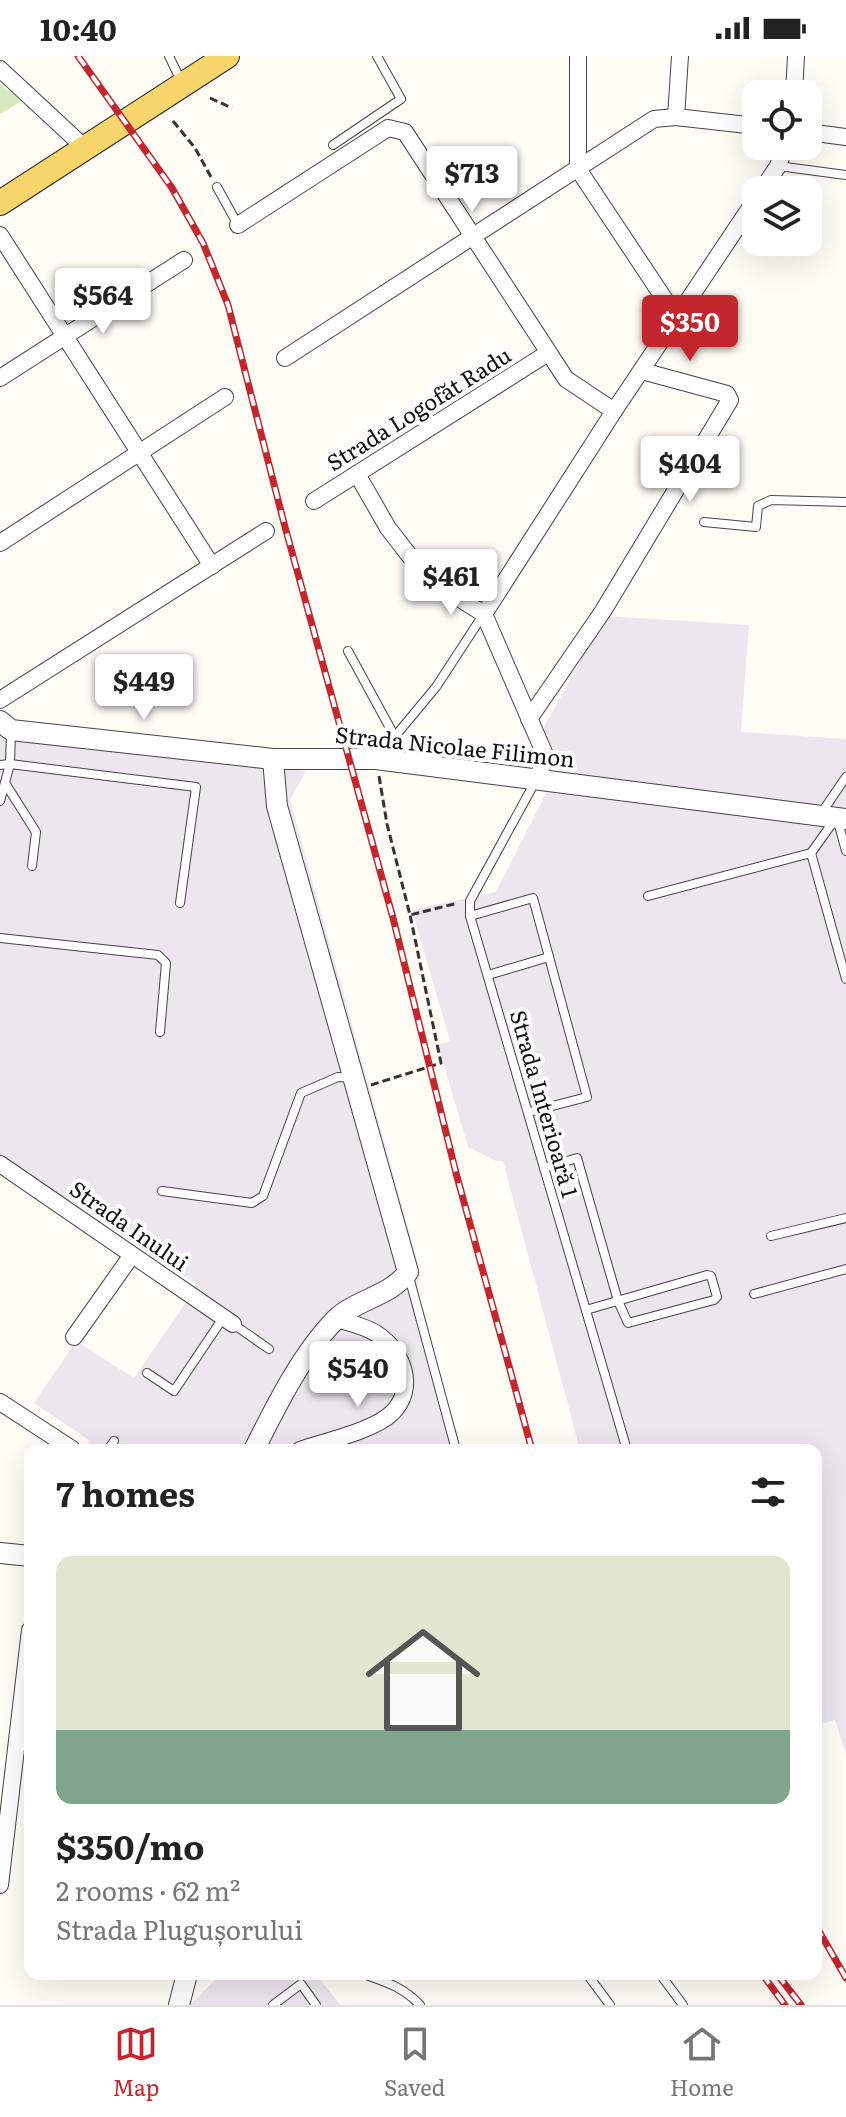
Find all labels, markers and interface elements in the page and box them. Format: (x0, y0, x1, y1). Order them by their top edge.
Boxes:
text: 10:40 (40, 6, 117, 50)
map controls (742, 80, 822, 256)
button: locate (742, 80, 822, 160)
pin: $713 (425, 146, 519, 214)
text: $713 (444, 152, 500, 191)
button: layers (742, 176, 822, 256)
pin: $564 (56, 268, 150, 336)
text: $564 (73, 274, 133, 313)
pin: $350 (643, 295, 737, 363)
text: $350 (660, 301, 720, 340)
street label: Strada Logofăt Radu (320, 338, 517, 478)
pin: $404 (643, 436, 737, 504)
text: $404 (659, 442, 721, 481)
pin: $461 (404, 549, 498, 617)
text: $461 (422, 555, 480, 594)
pin: $449 (97, 654, 191, 722)
text: $449 (113, 660, 175, 699)
street label: Strada Nicolae Filimon (334, 717, 576, 774)
street label: Strada Interioară 1 (503, 1006, 588, 1201)
street label: Strada Inului (64, 1172, 196, 1278)
pin: $540 (311, 1341, 405, 1409)
text: $540 (327, 1347, 389, 1386)
text: 7 homes (56, 1467, 195, 1517)
icon: filters (746, 1470, 790, 1514)
icon: home (351, 1608, 495, 1752)
text: $350/mo (56, 1820, 204, 1870)
text: 2 rooms · 62 m² (56, 1870, 240, 1909)
text: Strada Plugușorului (56, 1909, 303, 1948)
tab: Map (112, 2022, 159, 2103)
tab: Saved (384, 2022, 445, 2103)
tab: Home (670, 2022, 734, 2103)

